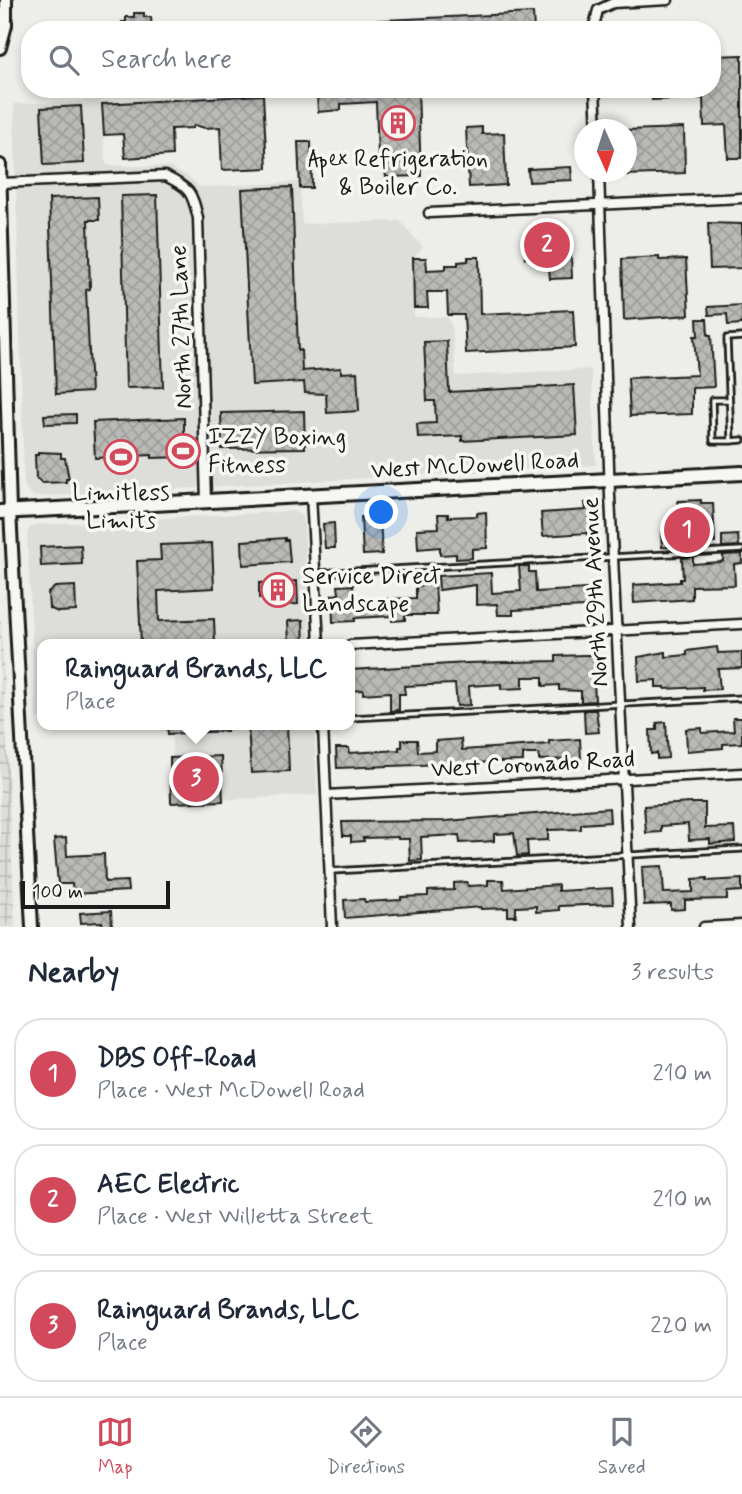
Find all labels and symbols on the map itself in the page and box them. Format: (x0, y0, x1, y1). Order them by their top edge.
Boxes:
building icon: Apex Refrigeration & Boiler Co. (379, 104, 417, 142)
north arrow (574, 119, 637, 182)
place label: Apex Refrigeration & Boiler Co. (308, 144, 488, 203)
pin: 2 (524, 219, 570, 271)
street label: North 27th Lane (164, 244, 200, 410)
place label: IZZY Boxing Fitness (208, 422, 346, 481)
sports icon: IZZY Boxing Fitness (164, 432, 202, 470)
sports icon: Limitless Limits (102, 438, 140, 476)
street label: West McDowell Road (370, 445, 580, 487)
place label: Limitless Limits (72, 478, 170, 537)
your location (364, 495, 398, 529)
street label: North 29th Avenue (576, 496, 616, 688)
pin: 1 (664, 504, 710, 556)
place label: Service Direct Landscape (302, 561, 441, 620)
building icon: Service Direct Landscape (259, 571, 297, 609)
street label: West Coronado Road (430, 744, 636, 786)
pin: 3 (173, 753, 219, 805)
scale bar (21, 878, 170, 910)

